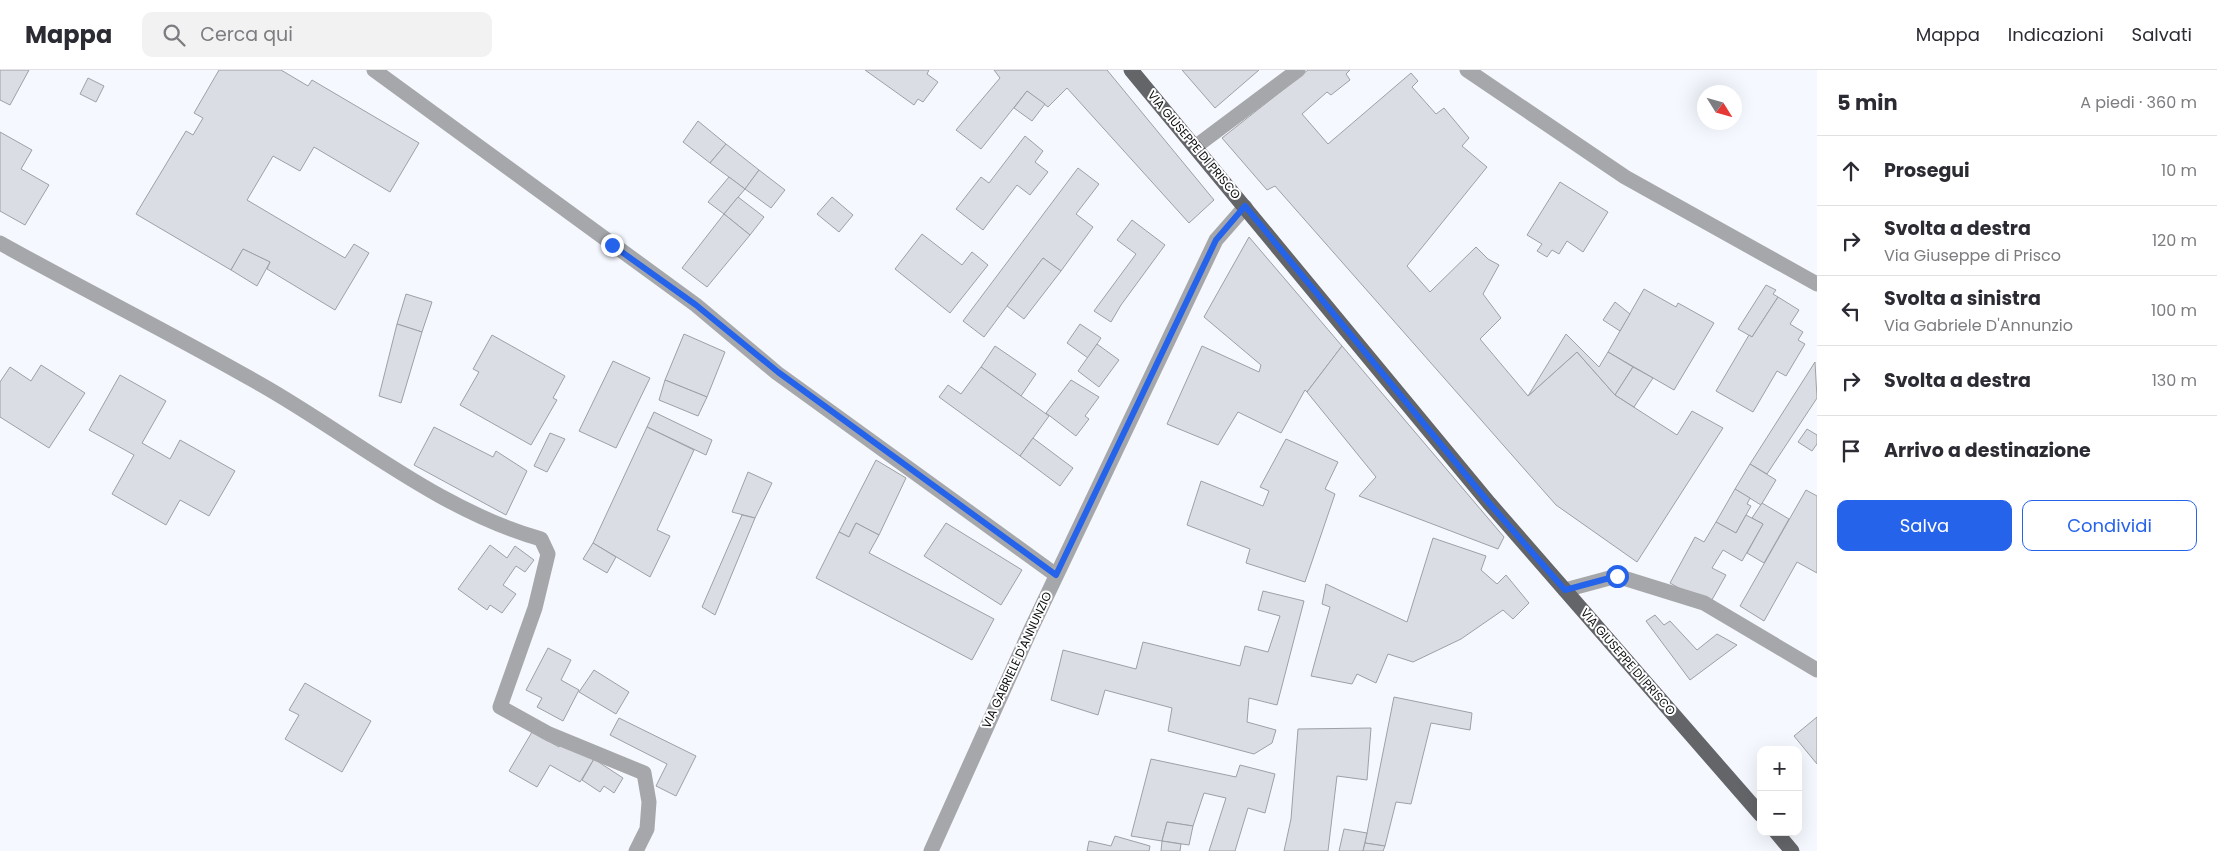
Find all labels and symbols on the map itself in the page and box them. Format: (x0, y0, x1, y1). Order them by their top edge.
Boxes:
north arrow (1697, 85, 1742, 130)
street label: VIA GIUSEPPE DI PRISCO (1144, 87, 1245, 203)
route end (601, 234, 624, 257)
route start (1606, 565, 1629, 588)
street label: VIA GABRIELE D'ANNUNZIO (977, 589, 1056, 731)
street label: VIA GIUSEPPE DI PRISCO (1577, 604, 1680, 719)

